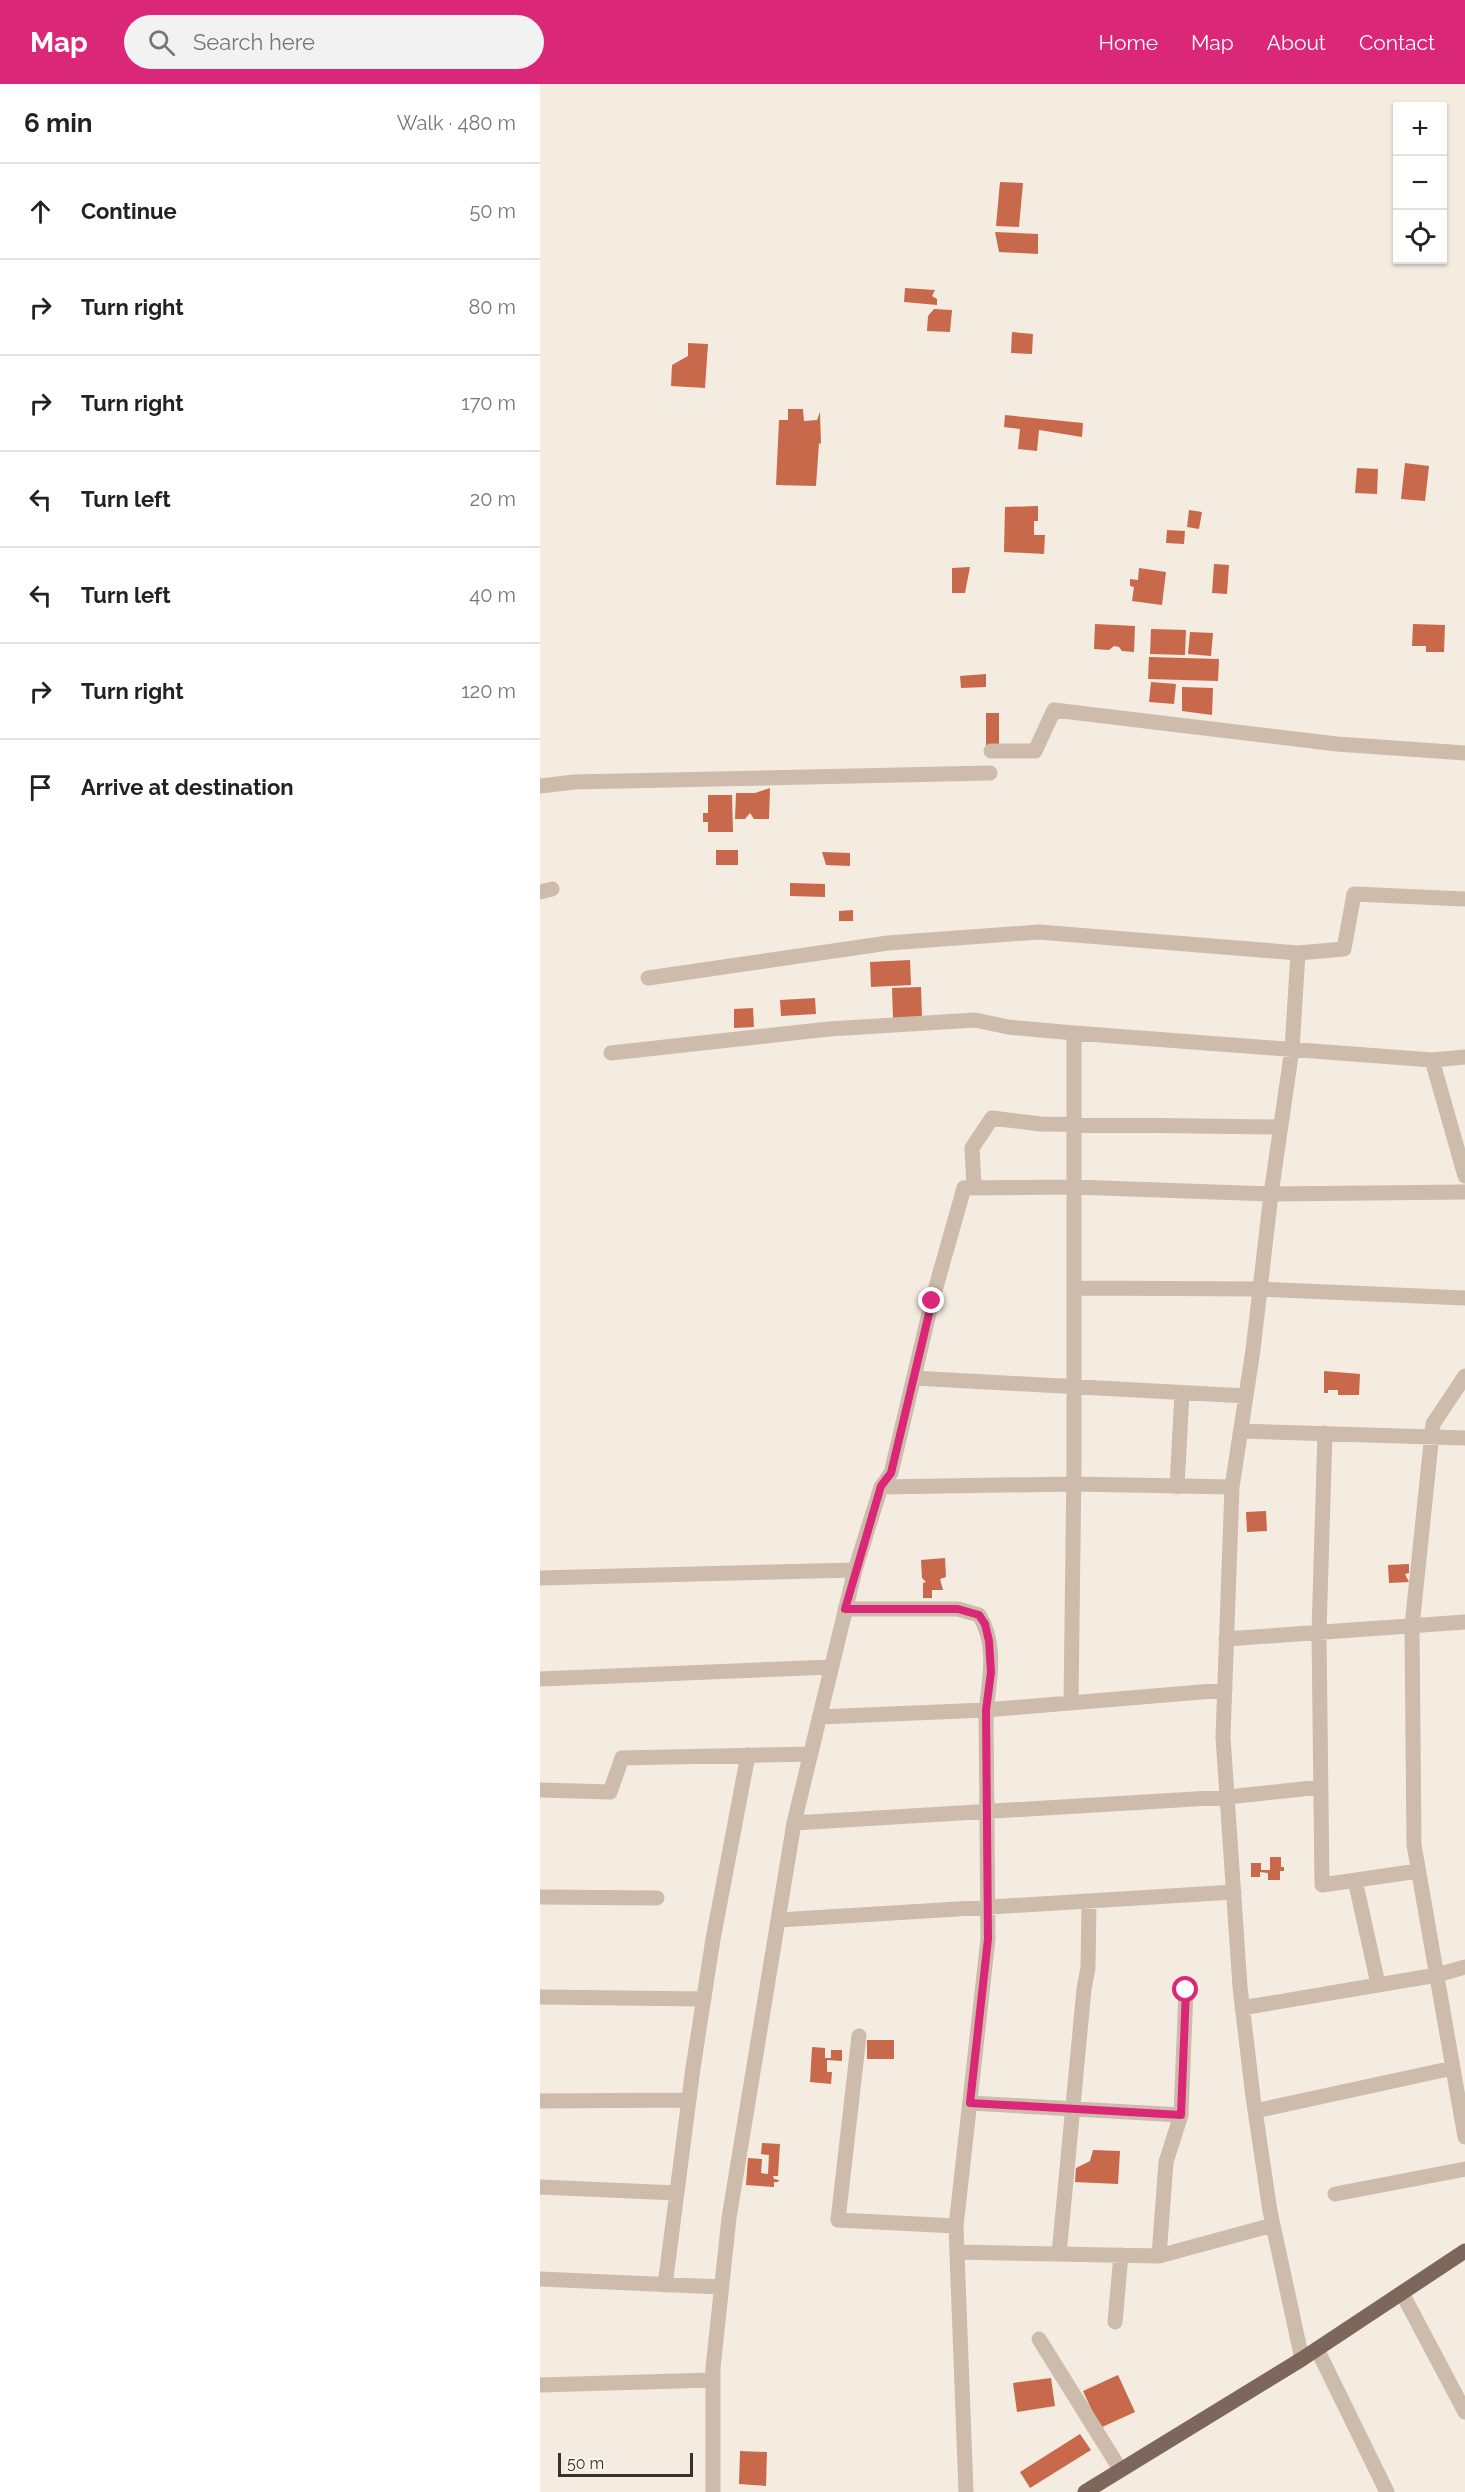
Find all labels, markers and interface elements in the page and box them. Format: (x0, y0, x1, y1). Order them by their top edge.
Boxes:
search box (124, 15, 544, 69)
text: Map (30, 26, 88, 59)
icon: search (145, 26, 178, 59)
text: Search here (193, 29, 315, 55)
text: Home (1099, 30, 1158, 55)
text: Map (1191, 30, 1234, 55)
text: About (1267, 30, 1326, 55)
text: Contact (1359, 30, 1435, 55)
map controls (1393, 102, 1447, 264)
button: + (1393, 102, 1447, 156)
text: 6 min (24, 108, 93, 138)
text: Walk · 480 m (397, 111, 516, 135)
button: − (1393, 156, 1447, 210)
icon: ahead (24, 195, 57, 228)
text: Continue (81, 198, 177, 224)
text: 50 m (469, 199, 516, 223)
button: locate (1393, 210, 1447, 264)
icon: right (24, 291, 57, 324)
text: Turn right (81, 294, 184, 320)
text: 80 m (468, 295, 516, 319)
icon: right (24, 387, 57, 420)
text: Turn right (81, 390, 184, 416)
text: 170 m (461, 391, 516, 415)
icon: left (24, 483, 57, 516)
text: Turn left (81, 486, 171, 512)
text: 20 m (470, 487, 516, 511)
icon: left (24, 579, 57, 612)
text: Turn left (81, 582, 171, 608)
text: 40 m (469, 583, 516, 607)
icon: right (24, 675, 57, 708)
text: Turn right (81, 678, 184, 704)
text: 120 m (461, 679, 516, 703)
icon: arrive (24, 771, 57, 804)
text: Arrive at destination (81, 774, 294, 800)
route end (918, 1287, 944, 1313)
route start (1172, 1976, 1198, 2002)
scale bar (558, 2450, 693, 2478)
text: 50 m (567, 2454, 604, 2473)

